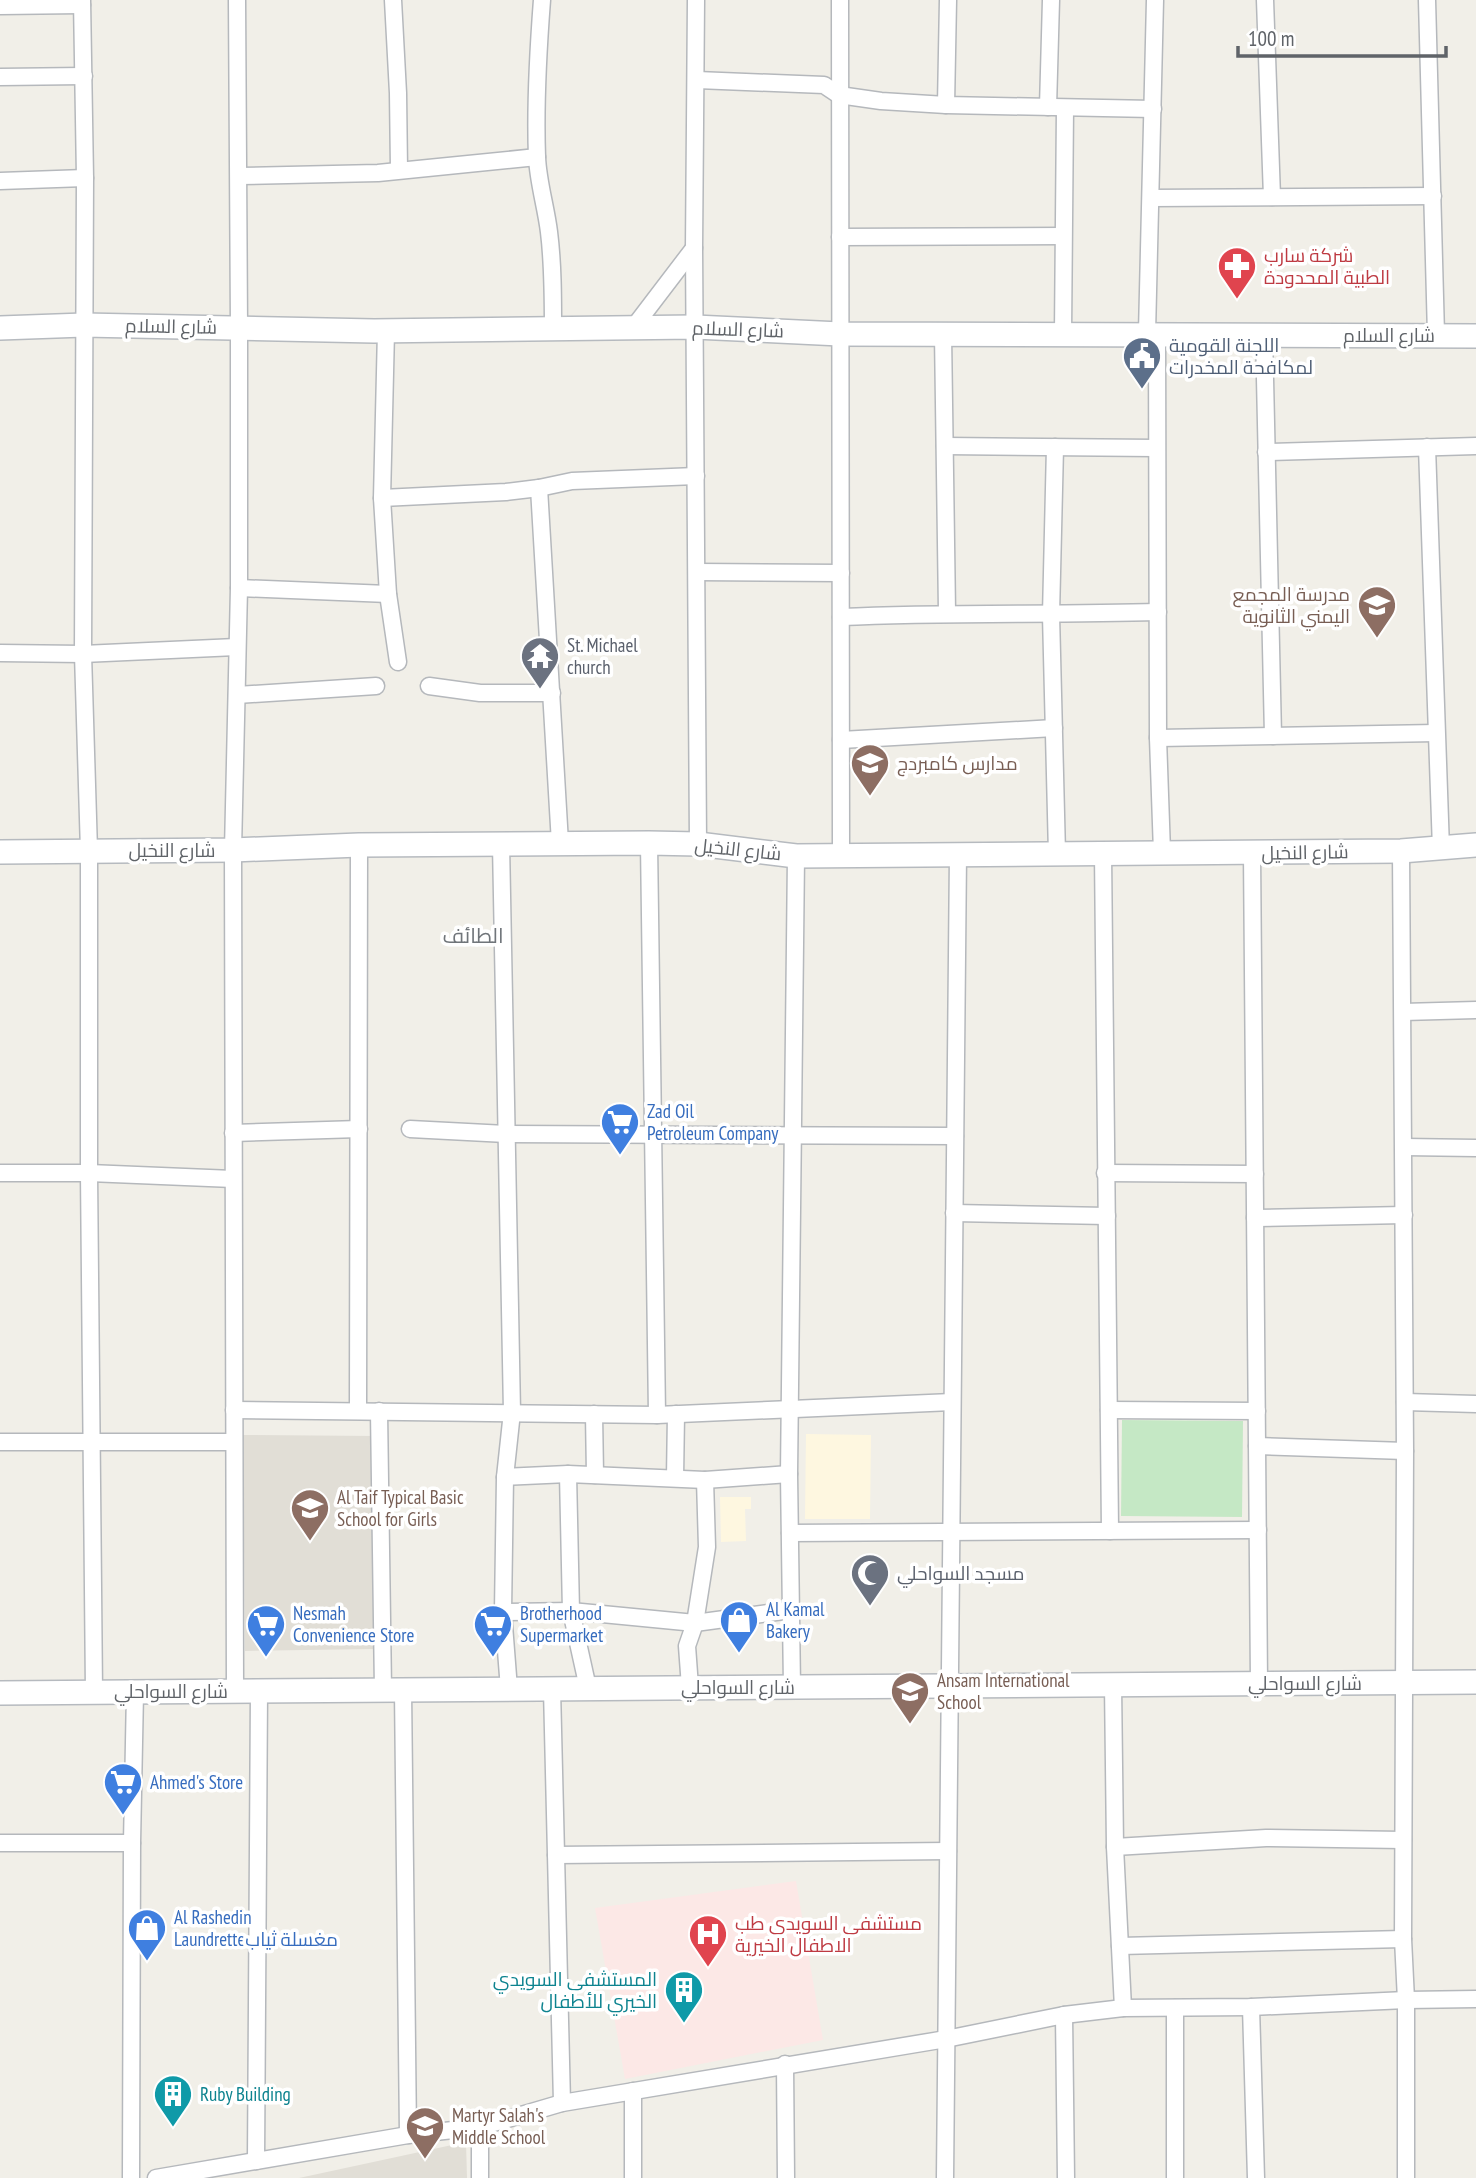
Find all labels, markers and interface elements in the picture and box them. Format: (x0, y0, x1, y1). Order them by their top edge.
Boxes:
scale bar (1238, 14, 1446, 58)
text: 100 m (1248, 25, 1294, 52)
place label: شركة سارب الطبية المحدودة (1264, 243, 1390, 289)
pharmacy icon: شركة سارب الطبية المحدودة (1216, 245, 1258, 300)
street label: شارع السلام (125, 313, 217, 341)
street label: شارع السلام (691, 315, 784, 345)
street label: شارع السلام (1343, 323, 1435, 349)
place label: اللجنة القومية لمكافحة المخدرات (1169, 333, 1313, 379)
public building icon: اللجنة القومية لمكافحة المخدرات (1121, 335, 1163, 390)
place label: مدرسة المجمع اليمني الثانوية (1232, 582, 1350, 631)
school or university icon: مدرسة المجمع اليمني الثانوية (1356, 584, 1398, 639)
place label: St. Michael church (567, 633, 638, 679)
temple icon: St. Michael church (519, 635, 561, 690)
school or university icon: مدارس كامبردج (849, 742, 891, 797)
place label: مدارس كامبردج (897, 751, 1018, 777)
street label: شارع النخيل (693, 833, 783, 867)
street label: شارع النخيل (128, 838, 216, 864)
street label: شارع النخيل (1261, 839, 1349, 867)
district label: الطائف (442, 922, 504, 949)
place label: Zad Oil Petroleum Company (647, 1099, 779, 1145)
supermarket icon: Zad Oil Petroleum Company (599, 1101, 641, 1156)
place label: Al Taif Typical Basic School for Girls (337, 1485, 464, 1531)
school or university icon: Al Taif Typical Basic School for Girls (289, 1487, 331, 1542)
mosque icon: مسجد السواحلي (849, 1552, 891, 1607)
place label: مسجد السواحلي (897, 1561, 1025, 1588)
place label: Al Kamal Bakery (766, 1597, 825, 1643)
shop icon: Al Kamal Bakery (718, 1599, 760, 1654)
place label: Nesmah Convenience Store (293, 1601, 415, 1647)
place label: Brotherhood Supermarket (520, 1601, 604, 1647)
supermarket icon: Nesmah Convenience Store (245, 1603, 287, 1658)
supermarket icon: Brotherhood Supermarket (472, 1603, 514, 1658)
place label: Ansam International School (937, 1668, 1070, 1714)
school or university icon: Ansam International School (889, 1670, 931, 1725)
street label: شارع السواحلي (1248, 1671, 1362, 1698)
street label: شارع السواحلي (681, 1675, 795, 1702)
street label: شارع السواحلي (114, 1679, 228, 1706)
supermarket icon: Ahmed's Store (102, 1761, 144, 1816)
place label: Ahmed's Store (150, 1770, 243, 1794)
place label: Al Rashedin Laundretteمغسلة ثياب (174, 1905, 338, 1951)
shop icon: Al Rashedin Laundretteمغسلة ثياب (126, 1907, 168, 1962)
place label: مستشفى السويدي طب الاطفال الخيرية (735, 1911, 922, 1957)
hospital icon: مستشفى السويدي طب الاطفال الخيرية (687, 1913, 729, 1968)
place label: المستشفى السويدي الخيري للأطفال (493, 1967, 657, 2016)
building icon: المستشفى السويدي الخيري للأطفال (663, 1969, 705, 2024)
building icon: Ruby Building (152, 2073, 194, 2128)
place label: Ruby Building (200, 2082, 291, 2106)
place label: Martyr Salah's Middle School (452, 2103, 546, 2149)
school or university icon: Martyr Salah's Middle School (404, 2105, 446, 2160)

